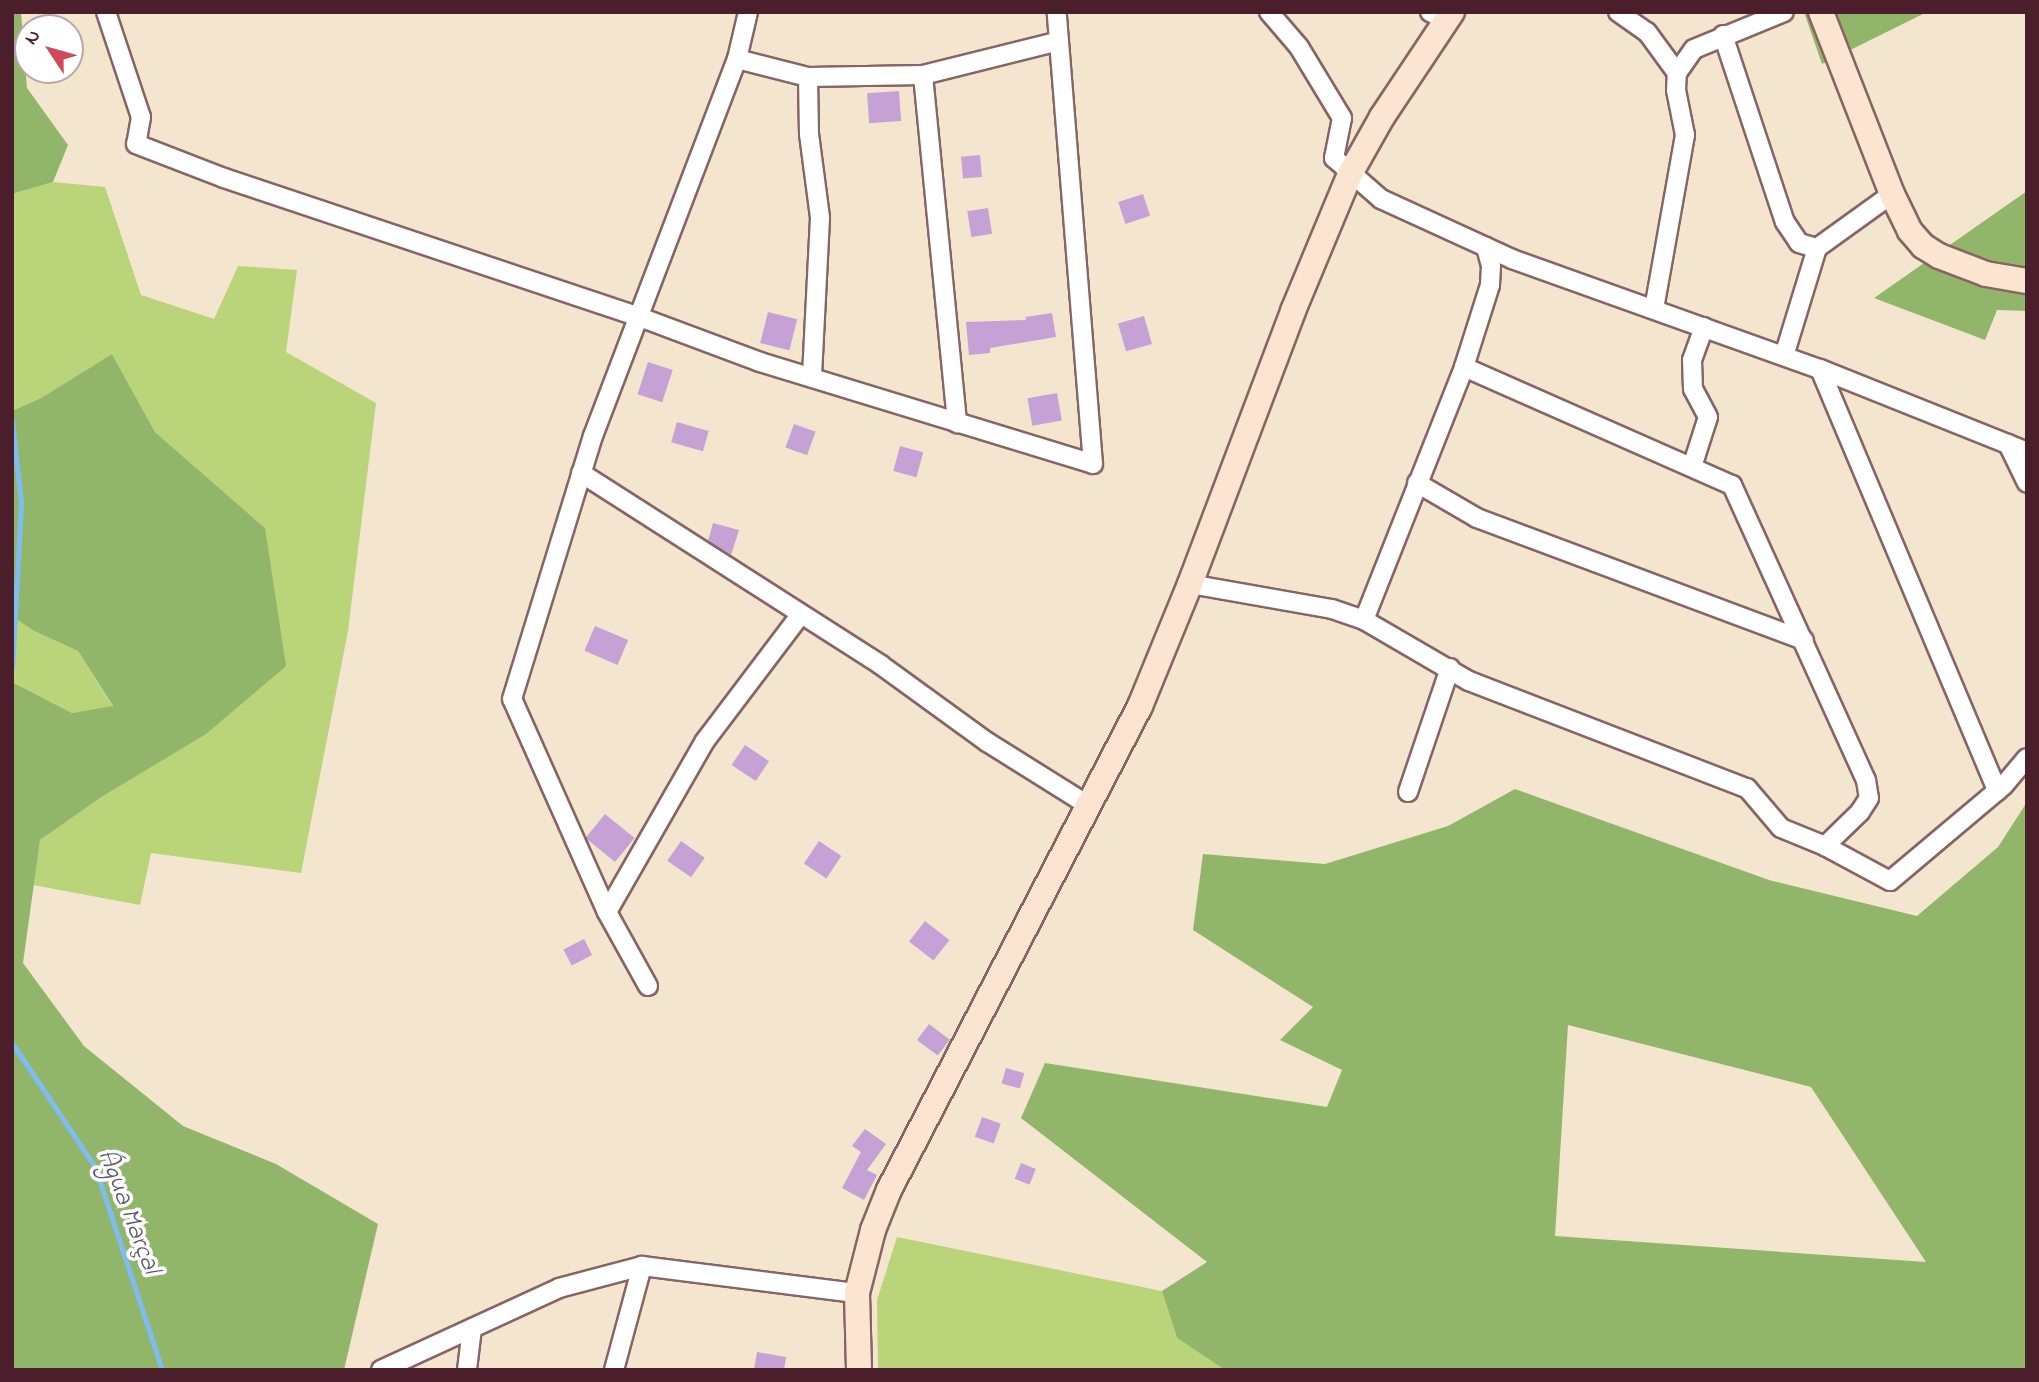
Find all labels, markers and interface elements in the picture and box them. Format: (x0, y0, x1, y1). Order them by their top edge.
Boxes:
north arrow (14, 14, 84, 84)
text: N (19, 24, 48, 51)
water label: Água Marçal (89, 1145, 165, 1279)

